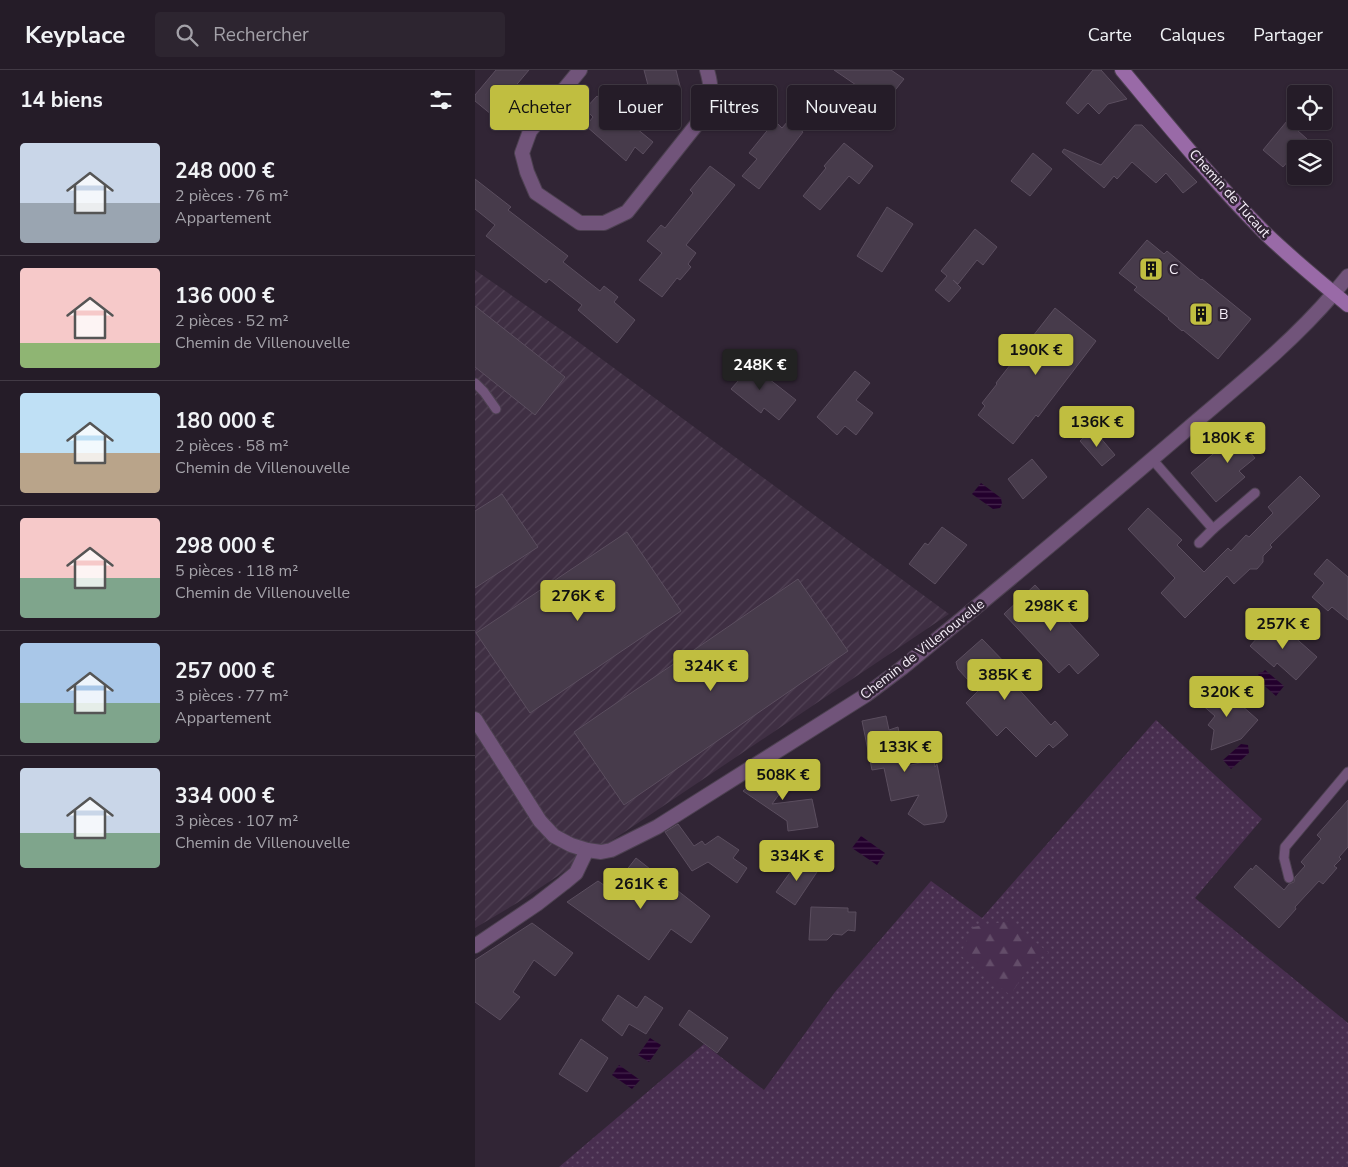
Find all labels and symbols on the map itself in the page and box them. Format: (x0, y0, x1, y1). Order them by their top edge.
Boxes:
street label: Chemin de Tucaut (1185, 145, 1274, 242)
building icon: C (1138, 256, 1164, 282)
place label: C (1169, 260, 1178, 279)
building icon: B (1188, 301, 1214, 327)
place label: B (1219, 305, 1228, 324)
pin: 190K € (995, 334, 1077, 376)
pin: 248K € (719, 348, 801, 391)
pin: 136K € (1056, 406, 1138, 448)
pin: 180K € (1187, 422, 1269, 464)
pin: 276K € (537, 580, 619, 622)
pin: 298K € (1010, 590, 1092, 632)
street label: Chemin de Villenouvelle (856, 595, 989, 704)
pin: 257K € (1242, 608, 1324, 650)
pin: 324K € (670, 650, 752, 692)
pin: 385K € (964, 658, 1046, 701)
pin: 320K € (1186, 676, 1268, 718)
pin: 133K € (864, 730, 946, 773)
pin: 508K € (742, 758, 824, 801)
pin: 334K € (756, 840, 838, 882)
pin: 261K € (600, 868, 682, 910)

